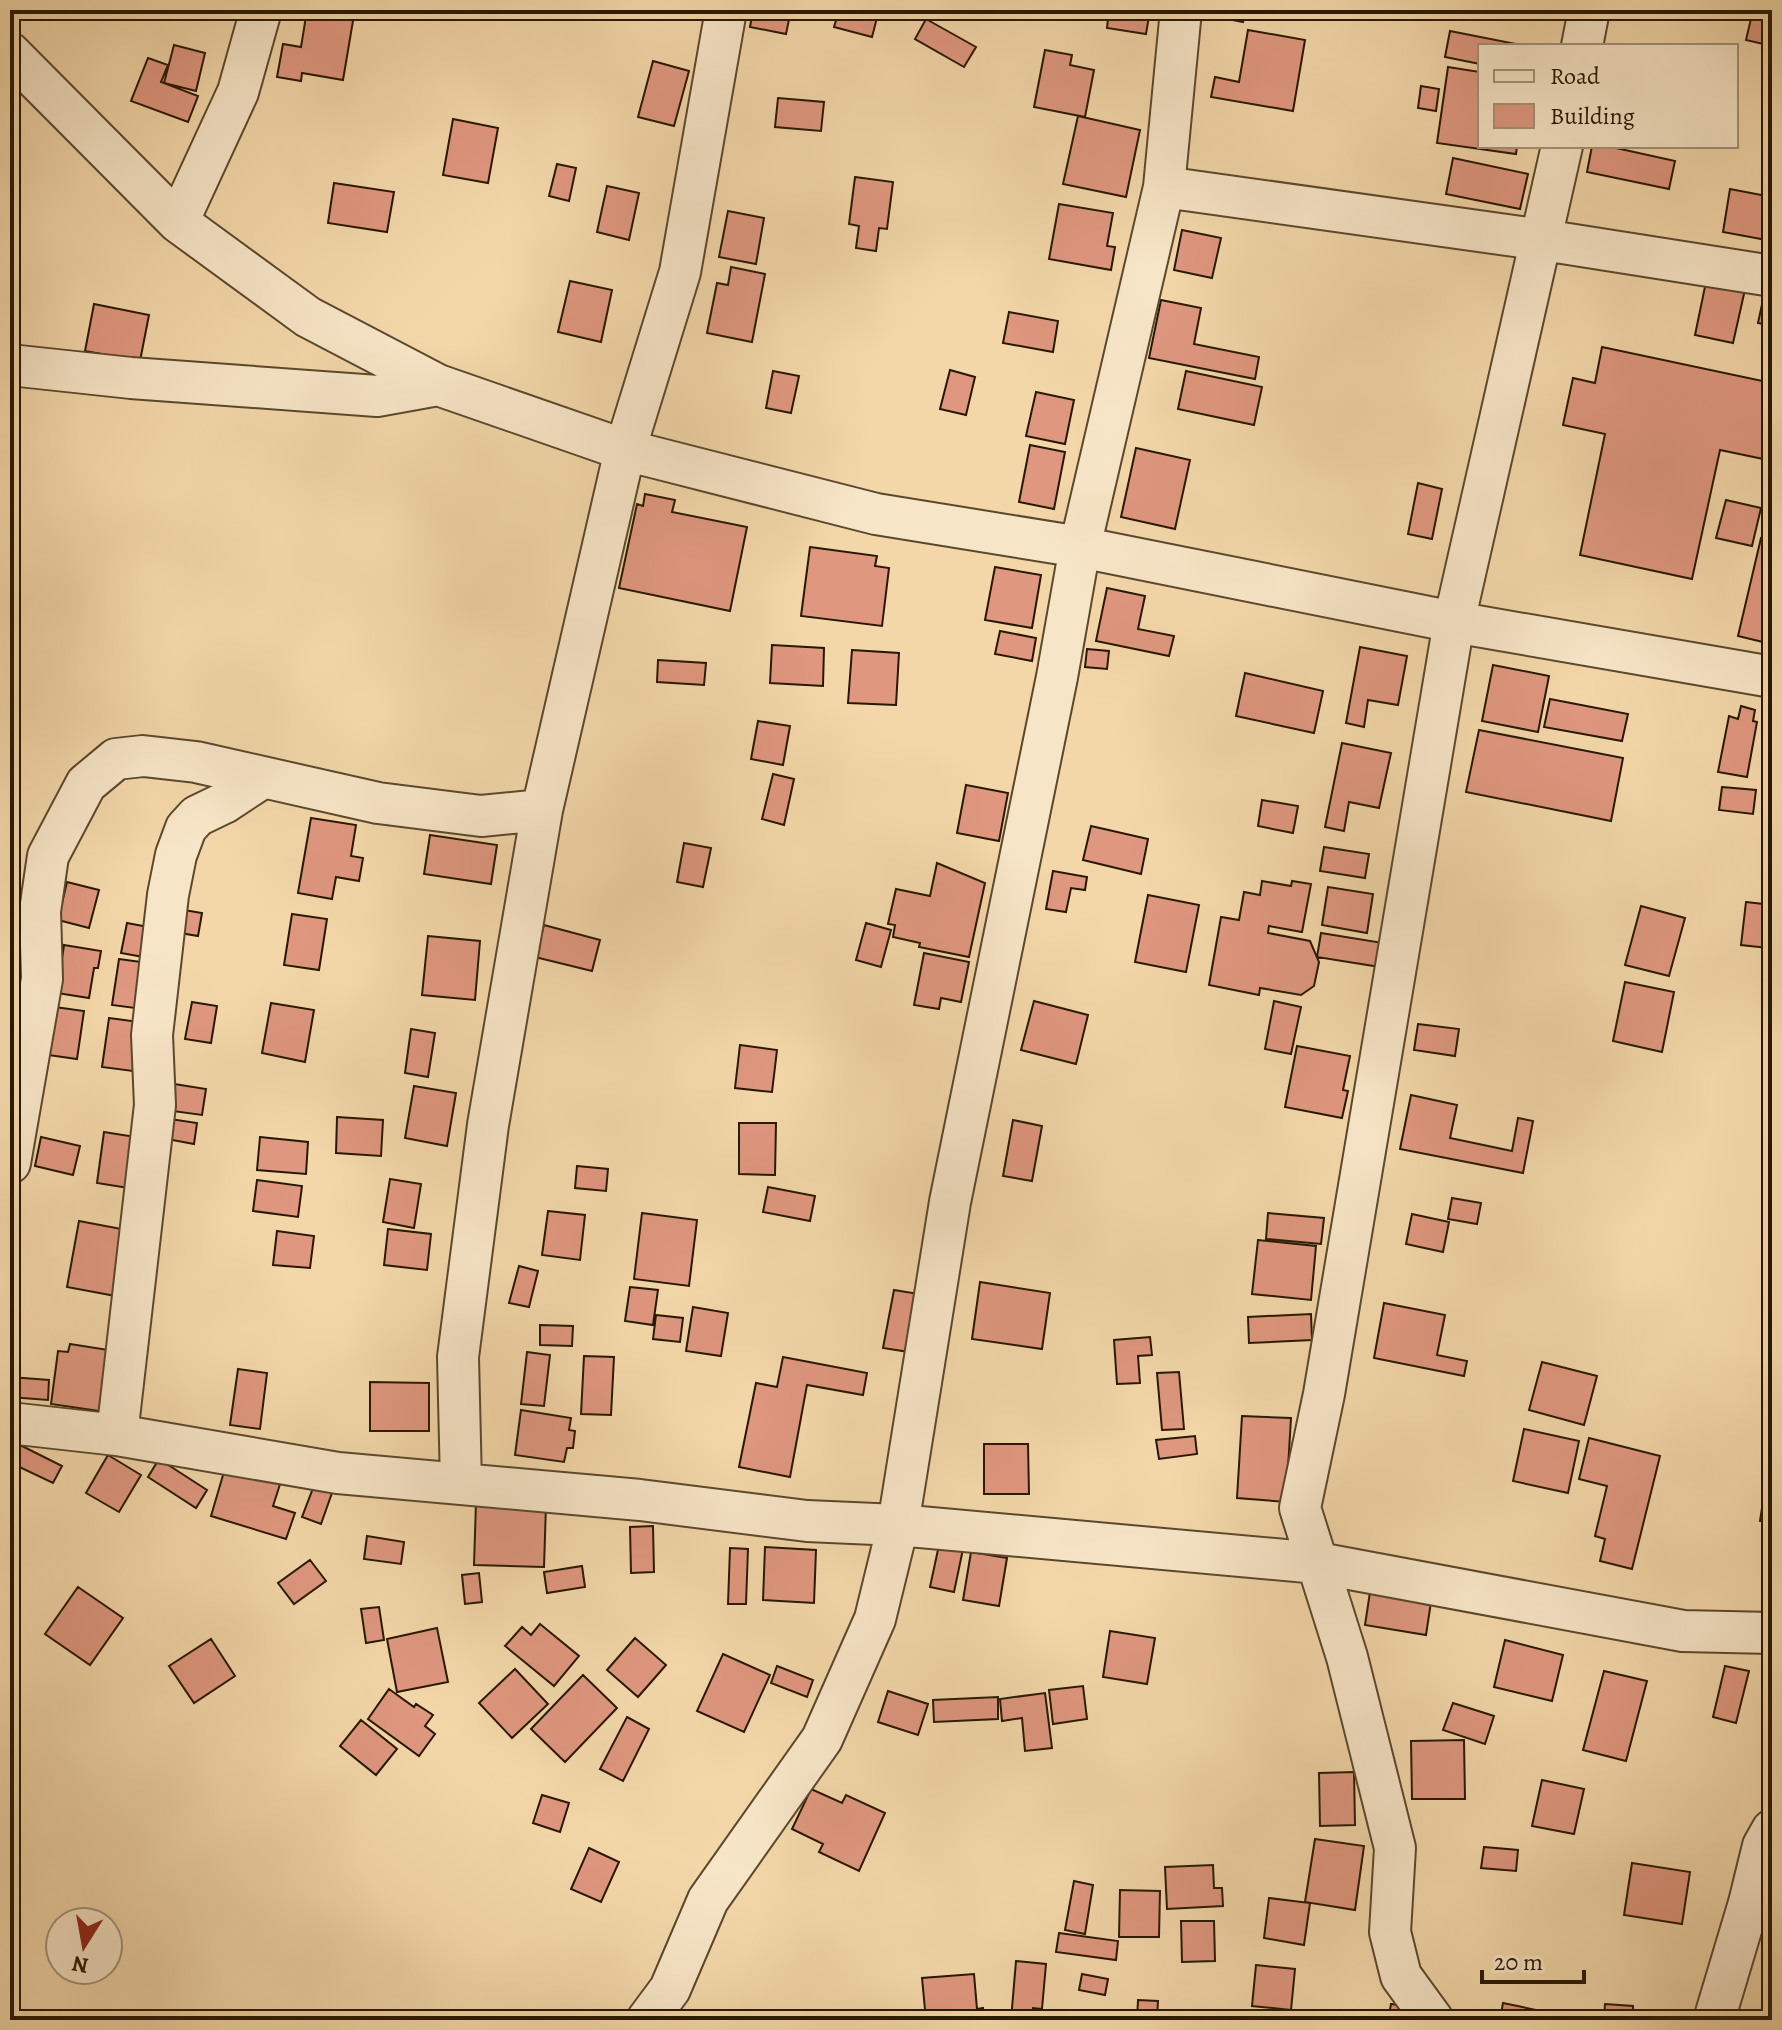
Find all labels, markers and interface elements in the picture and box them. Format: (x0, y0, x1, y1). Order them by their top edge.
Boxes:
legend (1478, 44, 1738, 148)
text: Road (1550, 60, 1600, 92)
text: Building (1550, 100, 1635, 132)
north arrow (44, 1906, 124, 1986)
scale bar (1482, 1934, 1584, 1984)
text: 20 m (1494, 1946, 1543, 1978)
text: N (70, 1948, 91, 1981)

